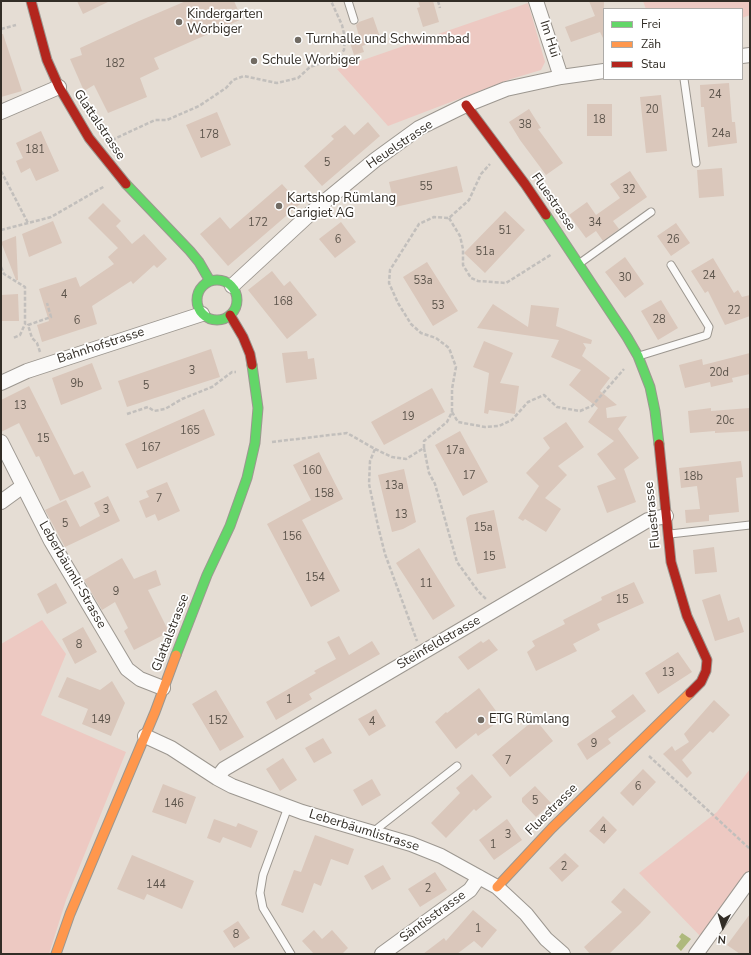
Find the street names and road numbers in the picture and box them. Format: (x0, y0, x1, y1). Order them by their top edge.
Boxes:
street label: Im Hui (536, 19, 562, 59)
street label: Glattalstrasse (70, 87, 128, 163)
street label: Heuelstrasse (364, 117, 436, 173)
street label: Fluestrasse (527, 170, 579, 234)
street label: Bahnhofstrasse (55, 325, 147, 367)
street label: Fluestrasse (642, 481, 664, 549)
street label: Leberbäumli-Strasse (35, 518, 109, 632)
street label: Glattalstrasse (149, 592, 193, 674)
street label: Steinfeldstrasse (394, 613, 484, 673)
street label: Fluestrasse (523, 781, 581, 839)
street label: Leberbäumlistrasse (307, 807, 421, 855)
street label: Säntisstrasse (397, 888, 469, 946)

